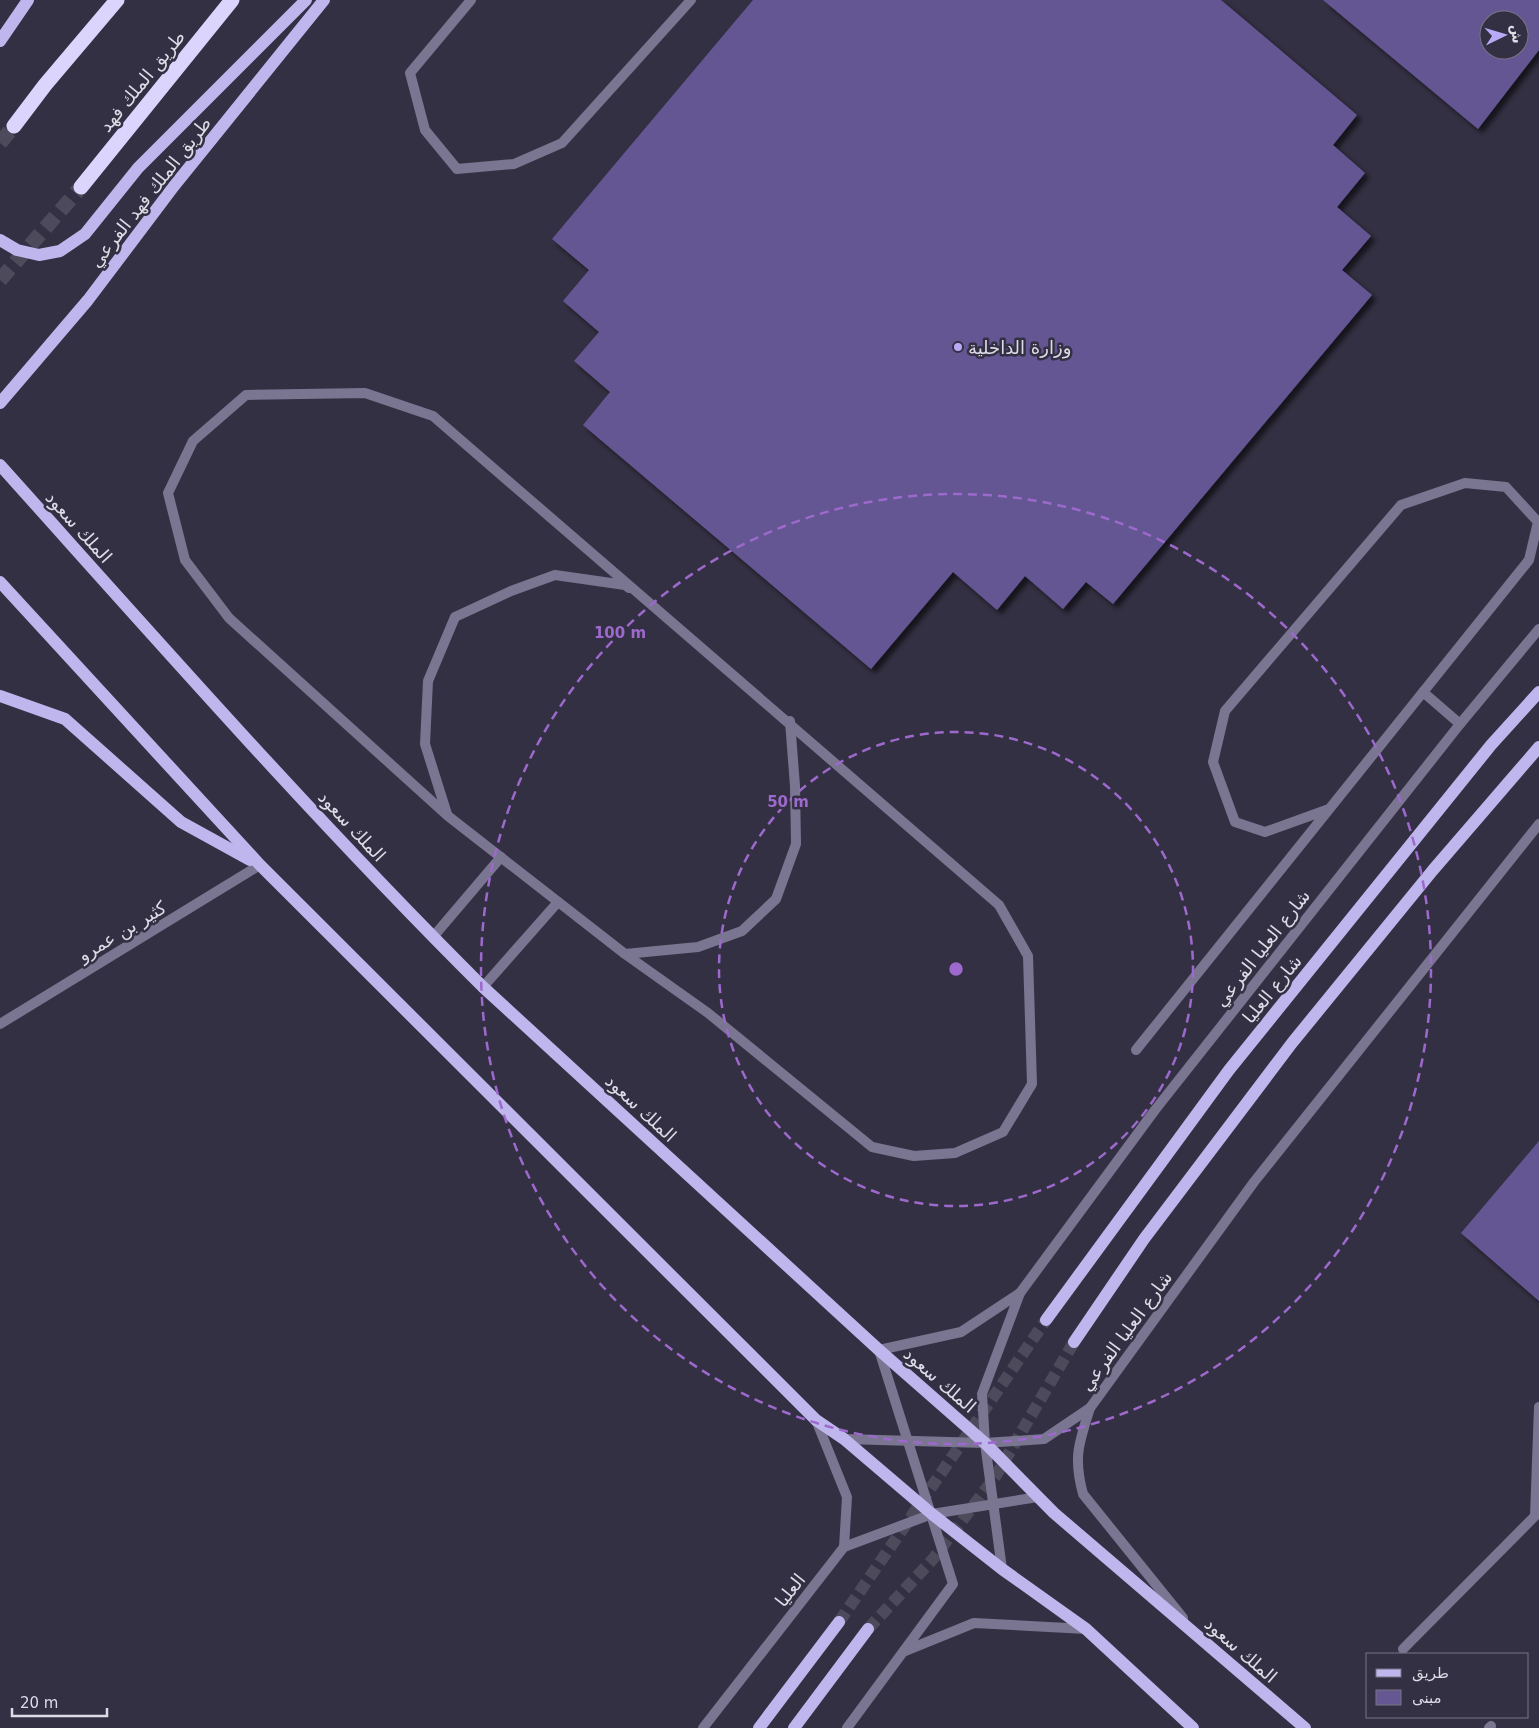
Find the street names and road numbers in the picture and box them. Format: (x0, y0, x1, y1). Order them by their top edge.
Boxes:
street label: طريق الملك فهد (95, 26, 190, 136)
street label: طريق الملك فهد الفرعي (85, 113, 216, 272)
street label: الملك سعود (41, 487, 117, 568)
street label: الملك سعود (313, 786, 390, 866)
street label: شارع العليا الفرعي (1210, 885, 1314, 1011)
street label: كثير بن عمرو (73, 896, 171, 967)
street label: شارع العليا (1238, 950, 1306, 1028)
street label: الملك سعود (601, 1070, 681, 1147)
street label: شارع العليا الفرعي (1076, 1267, 1177, 1396)
street label: الملك سعود (899, 1343, 980, 1418)
street label: العليا (771, 1569, 809, 1611)
street label: الملك سعود (1200, 1613, 1281, 1688)

